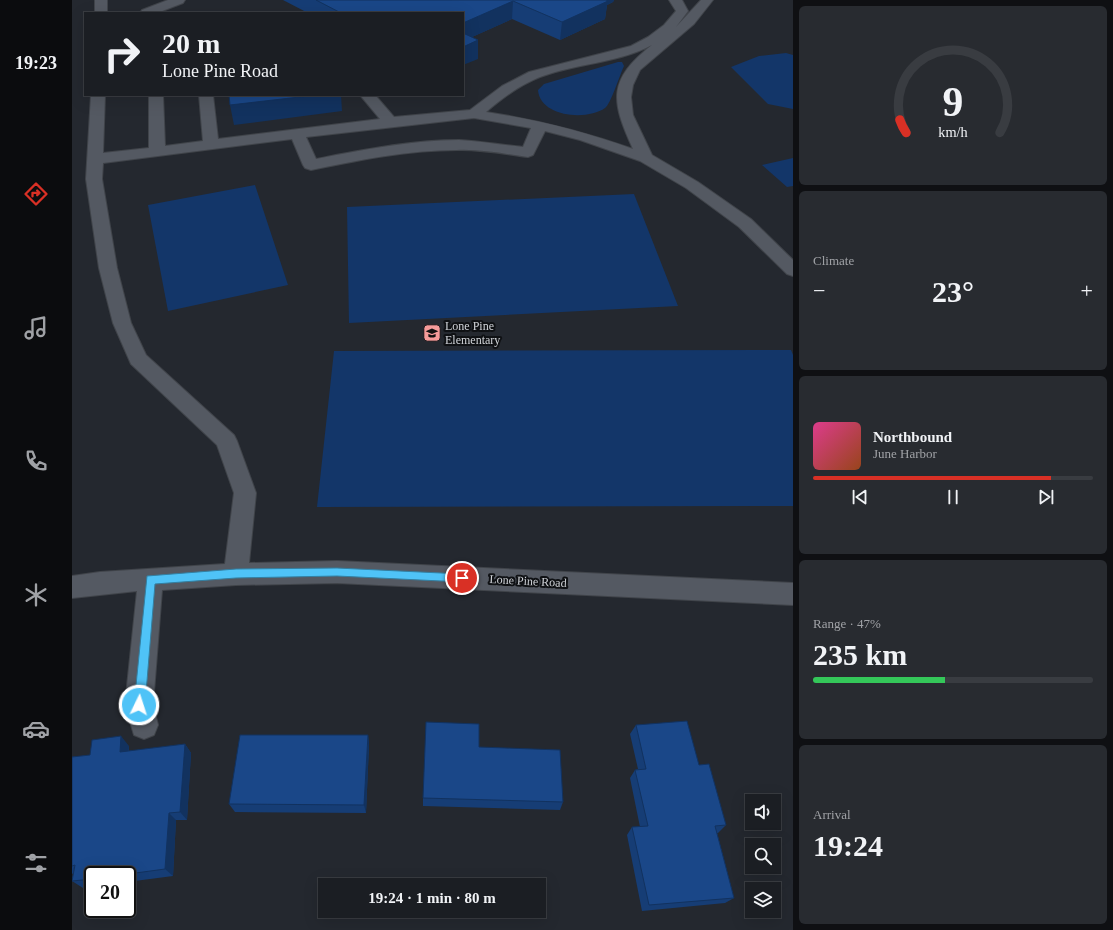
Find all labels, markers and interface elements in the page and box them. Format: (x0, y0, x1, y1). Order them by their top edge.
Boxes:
icon: right (96, 28, 148, 80)
text: 20 m (162, 28, 220, 59)
text: 19:23 (15, 53, 57, 73)
text: Lone Pine Road (162, 61, 278, 81)
text: 9 (943, 79, 963, 125)
text: km/h (938, 124, 968, 140)
icon: directions (22, 180, 50, 208)
text: Climate (813, 253, 854, 268)
text: 23° (932, 275, 974, 308)
text: − (813, 278, 825, 303)
text: + (1081, 278, 1093, 303)
icon: music (22, 314, 50, 342)
place label: Lone Pine Elementary (445, 319, 500, 347)
school or university icon: Lone Pine Elementary (422, 323, 442, 343)
text: Northbound (873, 429, 952, 445)
text: June Harbor (873, 446, 937, 461)
icon: phone (22, 447, 50, 475)
icon: previous (849, 486, 871, 508)
icon: pause (942, 486, 964, 508)
icon: next (1035, 486, 1057, 508)
pin (445, 561, 479, 595)
icon: arrive (451, 567, 473, 589)
street label: Lone Pine Road (489, 572, 567, 590)
icon: climate (22, 581, 50, 609)
text: Range · 47% (813, 616, 881, 631)
text: 235 km (813, 638, 907, 671)
position arrow (118, 684, 160, 726)
icon: car (22, 715, 50, 743)
map controls (745, 794, 781, 918)
button: sound (745, 794, 781, 830)
text: Arrival (813, 807, 851, 822)
text: 19:24 (813, 829, 883, 862)
button: search (745, 838, 781, 874)
icon: filters (22, 849, 50, 877)
speed limit sign: 20 (84, 866, 136, 918)
button: layers (745, 882, 781, 918)
text: 19:24 · 1 min · 80 m (368, 890, 496, 906)

